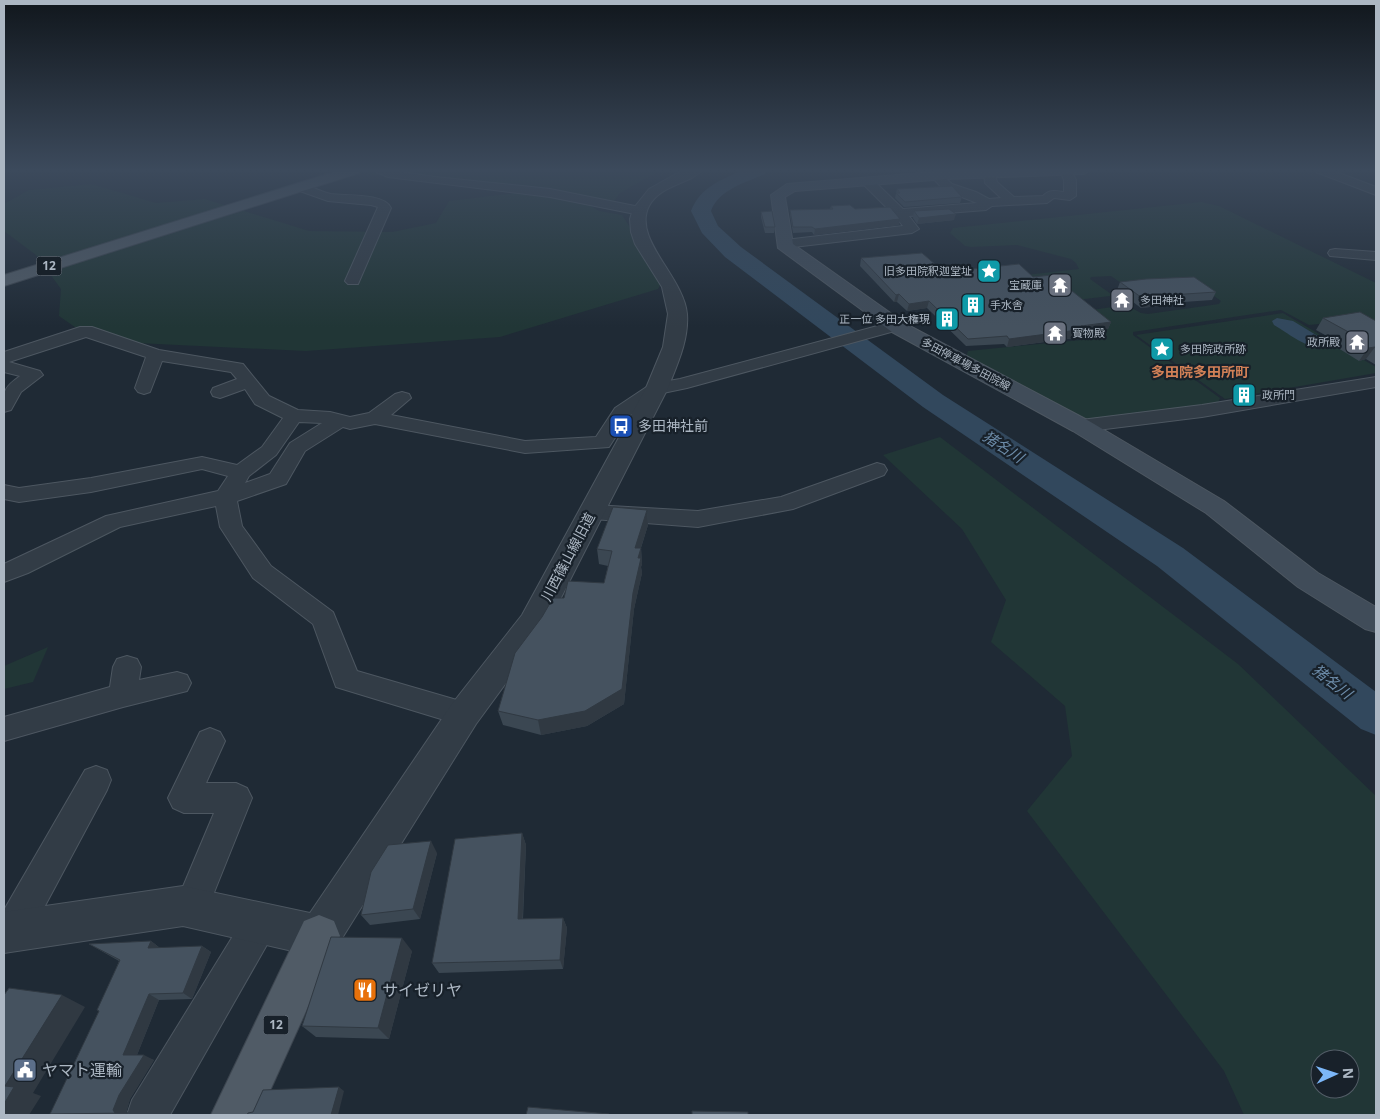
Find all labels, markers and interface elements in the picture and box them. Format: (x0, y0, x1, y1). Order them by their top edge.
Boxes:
road number: 12 (36, 256, 62, 276)
place icon: 旧多田院釈迦堂址 (976, 258, 1002, 284)
place label: 旧多田院釈迦堂址 (884, 263, 972, 278)
temple icon: 宝蔵庫 (1047, 272, 1073, 298)
place label: 宝蔵庫 (1009, 277, 1042, 292)
temple icon: 多田神社 (1109, 287, 1135, 313)
building icon: 手水舎 (960, 292, 986, 318)
place label: 多田神社 (1140, 292, 1184, 307)
place label: 手水舎 (990, 297, 1023, 312)
building icon: 正一位 多田大権現 (934, 306, 960, 332)
place label: 正一位 多田大権現 (839, 311, 930, 326)
temple icon: 寳物殿 (1042, 320, 1068, 346)
place label: 寳物殿 (1072, 325, 1105, 340)
temple icon: 政所殿 (1344, 329, 1370, 355)
street label: 多田停車場多田院線 (919, 334, 1013, 393)
place label: 政所殿 (1307, 334, 1340, 349)
place icon: 多田院政所跡 (1149, 336, 1175, 362)
place label: 多田院政所跡 (1180, 341, 1246, 356)
district label: 多田院多田所町 (1151, 362, 1249, 381)
building icon: 政所門 (1231, 382, 1257, 408)
place label: 政所門 (1262, 387, 1295, 402)
bus stop icon: 多田神社前 (608, 413, 634, 439)
place label: 多田神社前 (638, 416, 708, 435)
water label: 猪名川 (979, 426, 1030, 468)
street label: 川西篠山線旧道 (536, 509, 599, 604)
water label: 猪名川 (1309, 659, 1358, 704)
restaurant icon: サイゼリヤ (352, 977, 378, 1003)
place label: サイゼリヤ (382, 979, 462, 1001)
road number: 12 (264, 1016, 288, 1034)
north arrow (1310, 1049, 1360, 1099)
public building icon: ヤマト運輸 (12, 1057, 38, 1083)
place label: ヤマト運輸 (42, 1059, 122, 1081)
text: N (1339, 1067, 1358, 1079)

